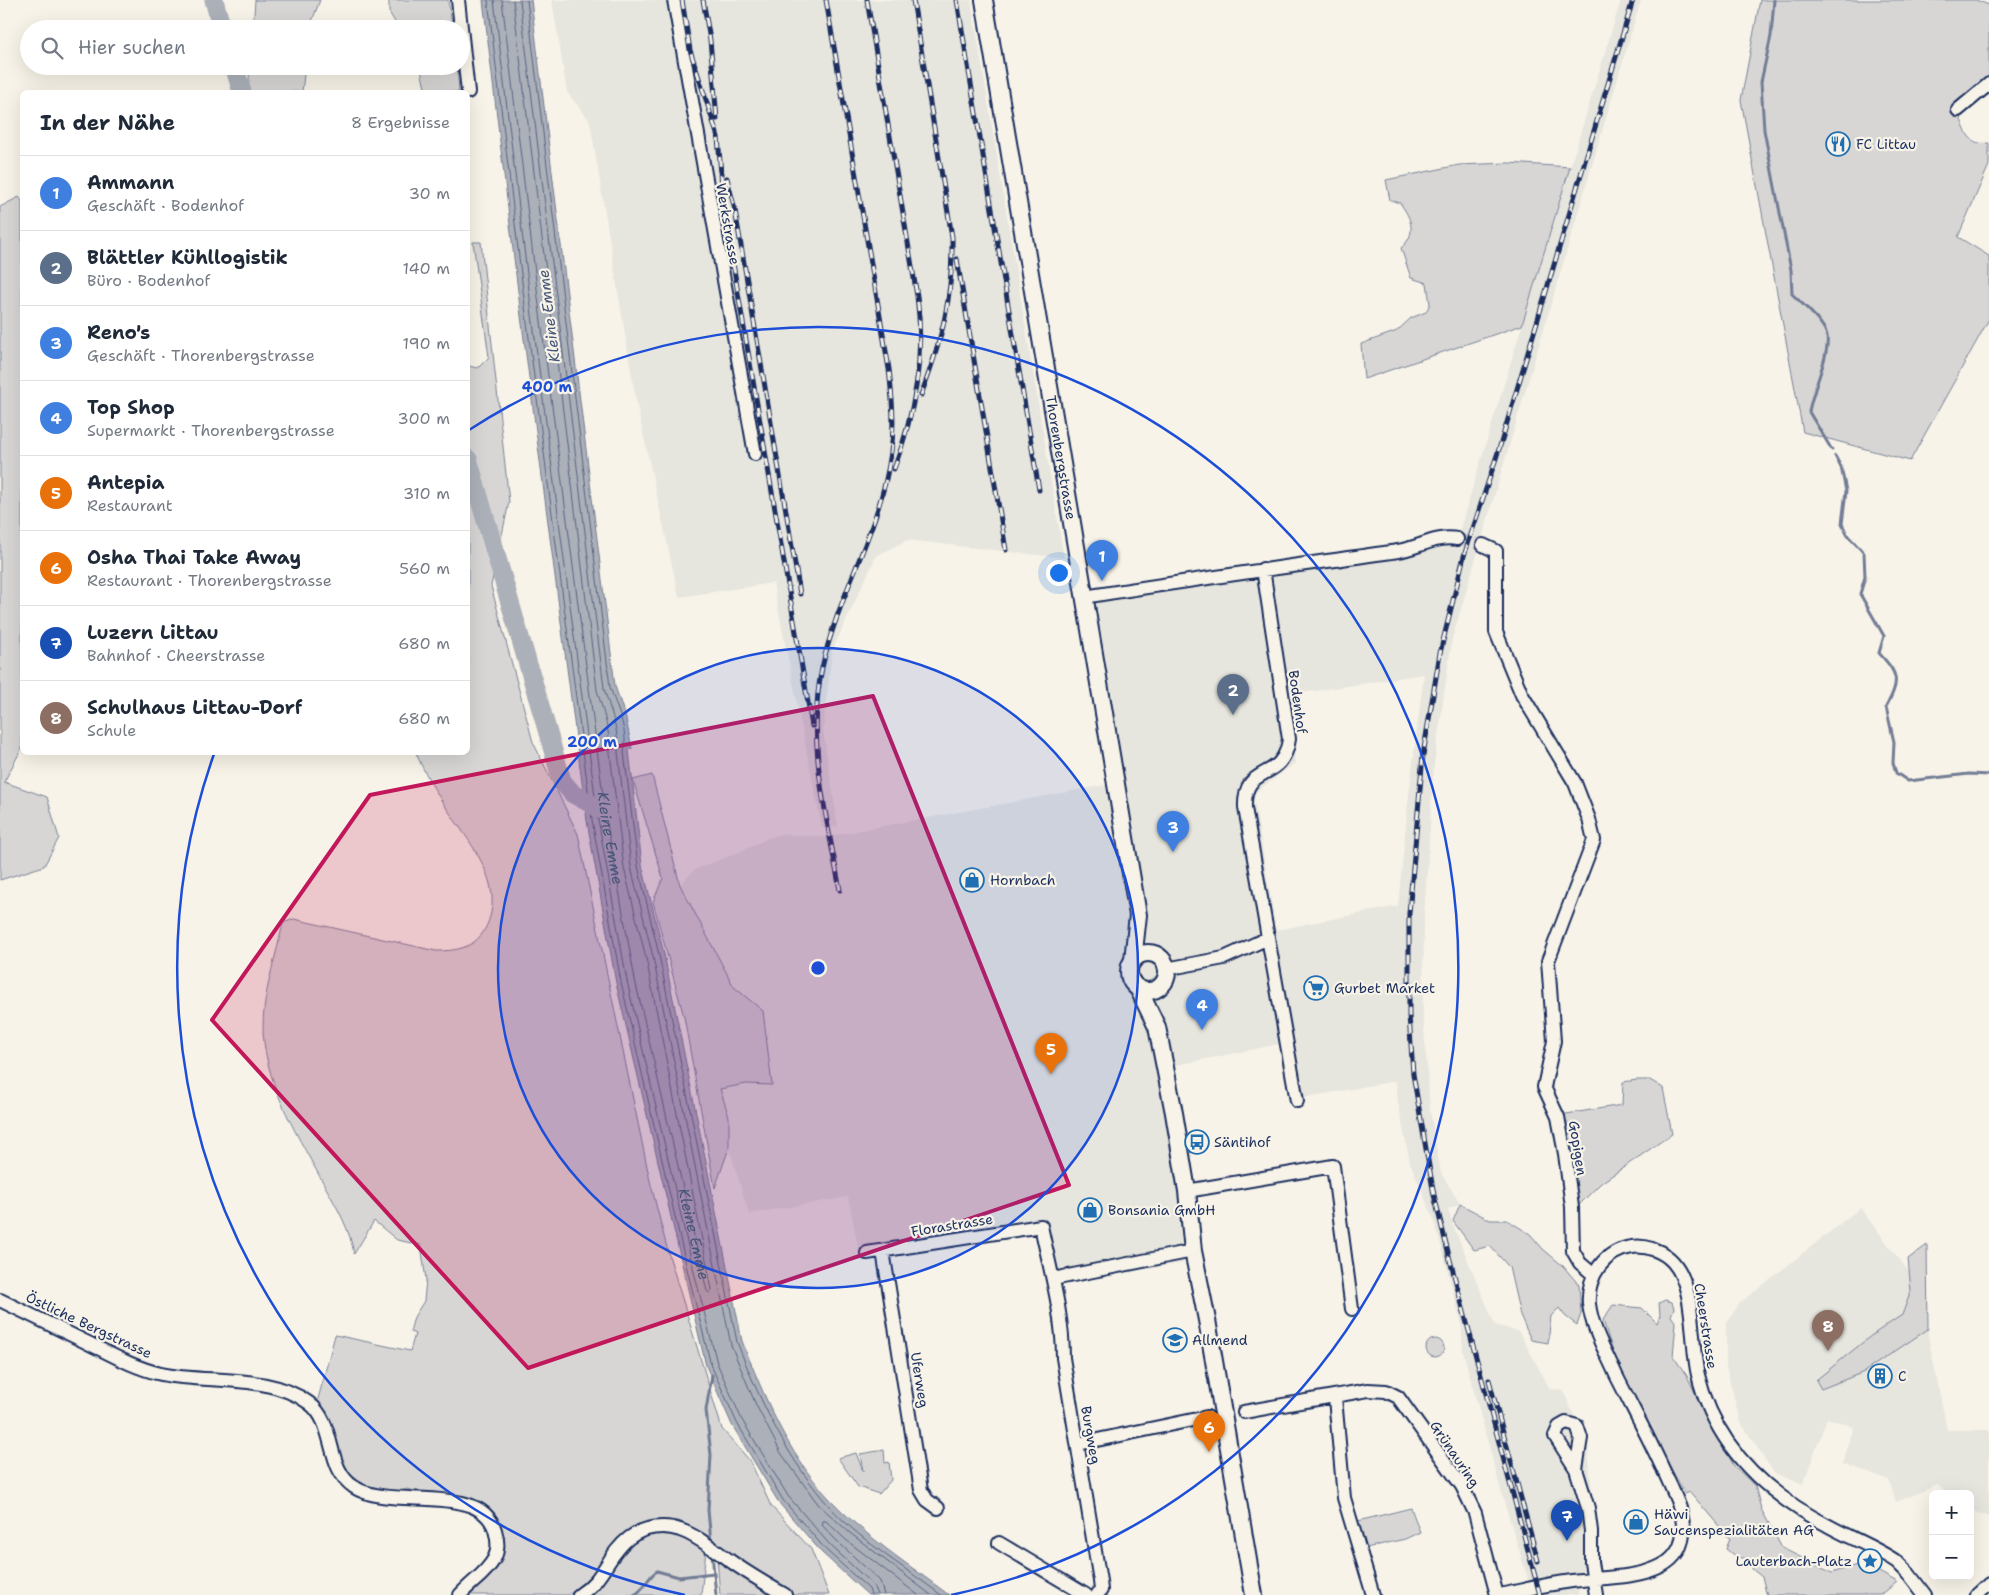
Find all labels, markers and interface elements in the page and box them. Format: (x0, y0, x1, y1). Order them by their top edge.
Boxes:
search box (20, 20, 470, 75)
icon: search (38, 34, 66, 62)
text: Hier suchen (78, 35, 186, 60)
text: In der Nähe (40, 109, 175, 137)
text: 8 Ergebnisse (351, 112, 450, 133)
restaurant icon: FC Littau (1825, 131, 1851, 157)
place label: FC Littau (1856, 135, 1916, 153)
text: Ammann (87, 170, 174, 195)
street label: Werkstrasse (712, 182, 744, 266)
text: 1 (52, 183, 60, 204)
text: 30 m (409, 183, 450, 204)
text: Geschäft · Bodenhof (87, 195, 244, 216)
text: Blättler Kühllogistik (87, 245, 288, 270)
text: 2 (50, 258, 62, 279)
text: 140 m (403, 258, 450, 279)
water label: Kleine Emme (533, 268, 565, 364)
text: Büro · Bodenhof (87, 270, 210, 291)
text: Reno's (87, 320, 150, 345)
text: 3 (50, 333, 62, 354)
text: 190 m (403, 333, 450, 354)
text: Geschäft · Thorenbergstrasse (87, 345, 315, 366)
text: 400 m (522, 377, 572, 397)
street label: Thorenbergstrasse (1042, 394, 1080, 521)
text: Top Shop (87, 395, 175, 420)
text: 4 (50, 408, 62, 429)
text: 300 m (398, 408, 450, 429)
text: Supermarkt · Thorenbergstrasse (87, 420, 335, 441)
text: Antepia (87, 470, 165, 495)
text: 5 (51, 483, 61, 504)
text: 310 m (403, 483, 450, 504)
text: Restaurant (87, 495, 173, 516)
pin: 1 (1086, 540, 1118, 581)
text: Osha Thai Take Away (87, 545, 301, 570)
text: 6 (50, 558, 62, 579)
text: 560 m (399, 558, 450, 579)
your location (1046, 560, 1072, 586)
text: Restaurant · Thorenbergstrasse (87, 570, 332, 591)
text: Luzern Littau (87, 620, 219, 645)
text: 7 (50, 633, 62, 654)
text: 680 m (398, 633, 450, 654)
text: Bahnhof · Cheerstrasse (87, 645, 265, 666)
street label: Bodenhof (1285, 669, 1311, 736)
pin: 2 (1217, 674, 1249, 715)
text: Schulhaus Littau-Dorf (87, 695, 302, 720)
text: 8 (50, 708, 62, 729)
text: 680 m (398, 708, 450, 729)
text: Schule (87, 720, 136, 741)
text: 200 m (567, 732, 617, 752)
water label: Kleine Emme (593, 791, 628, 886)
pin: 3 (1157, 811, 1189, 852)
shop icon: Hornbach (959, 867, 985, 893)
place label: Hornbach (990, 871, 1056, 889)
centre of rings (809, 959, 827, 977)
supermarket icon: Gurbet Market (1303, 975, 1329, 1001)
place label: Gurbet Market (1334, 979, 1435, 997)
pin: 4 (1186, 989, 1218, 1030)
pin: 5 (1035, 1033, 1067, 1074)
street label: Gopigen (1565, 1119, 1591, 1177)
bus stop icon: Säntihof (1184, 1129, 1210, 1155)
place label: Säntihof (1214, 1133, 1271, 1151)
water label: Kleine Emme (673, 1186, 714, 1282)
shop icon: Bonsania GmbH (1077, 1197, 1103, 1223)
place label: Bonsania GmbH (1108, 1201, 1215, 1219)
street label: Florastrasse (910, 1210, 994, 1240)
street label: Cheerstrasse (1690, 1282, 1722, 1370)
street label: Östliche Bergstrasse (23, 1288, 155, 1362)
pin: 8 (1812, 1310, 1844, 1351)
school or university icon: Allmend (1162, 1327, 1188, 1353)
place label: Allmend (1192, 1331, 1248, 1349)
street label: Uferweg (907, 1351, 933, 1409)
building icon: C (1867, 1363, 1893, 1389)
place label: C (1898, 1367, 1907, 1385)
street label: Burgweg (1077, 1404, 1105, 1466)
pin: 6 (1193, 1411, 1225, 1452)
street label: Grünauring (1426, 1417, 1484, 1491)
map controls (1929, 1490, 1974, 1580)
button: + (1929, 1490, 1974, 1535)
pin: 7 (1551, 1500, 1583, 1541)
place label: Häwi Saucenspezialitäten AG (1654, 1505, 1814, 1539)
shop icon: Häwi Saucenspezialitäten AG (1623, 1509, 1649, 1535)
button: − (1929, 1535, 1974, 1580)
place icon: Lauterbach-Platz (1857, 1548, 1883, 1574)
place label: Lauterbach-Platz (1735, 1552, 1852, 1570)

